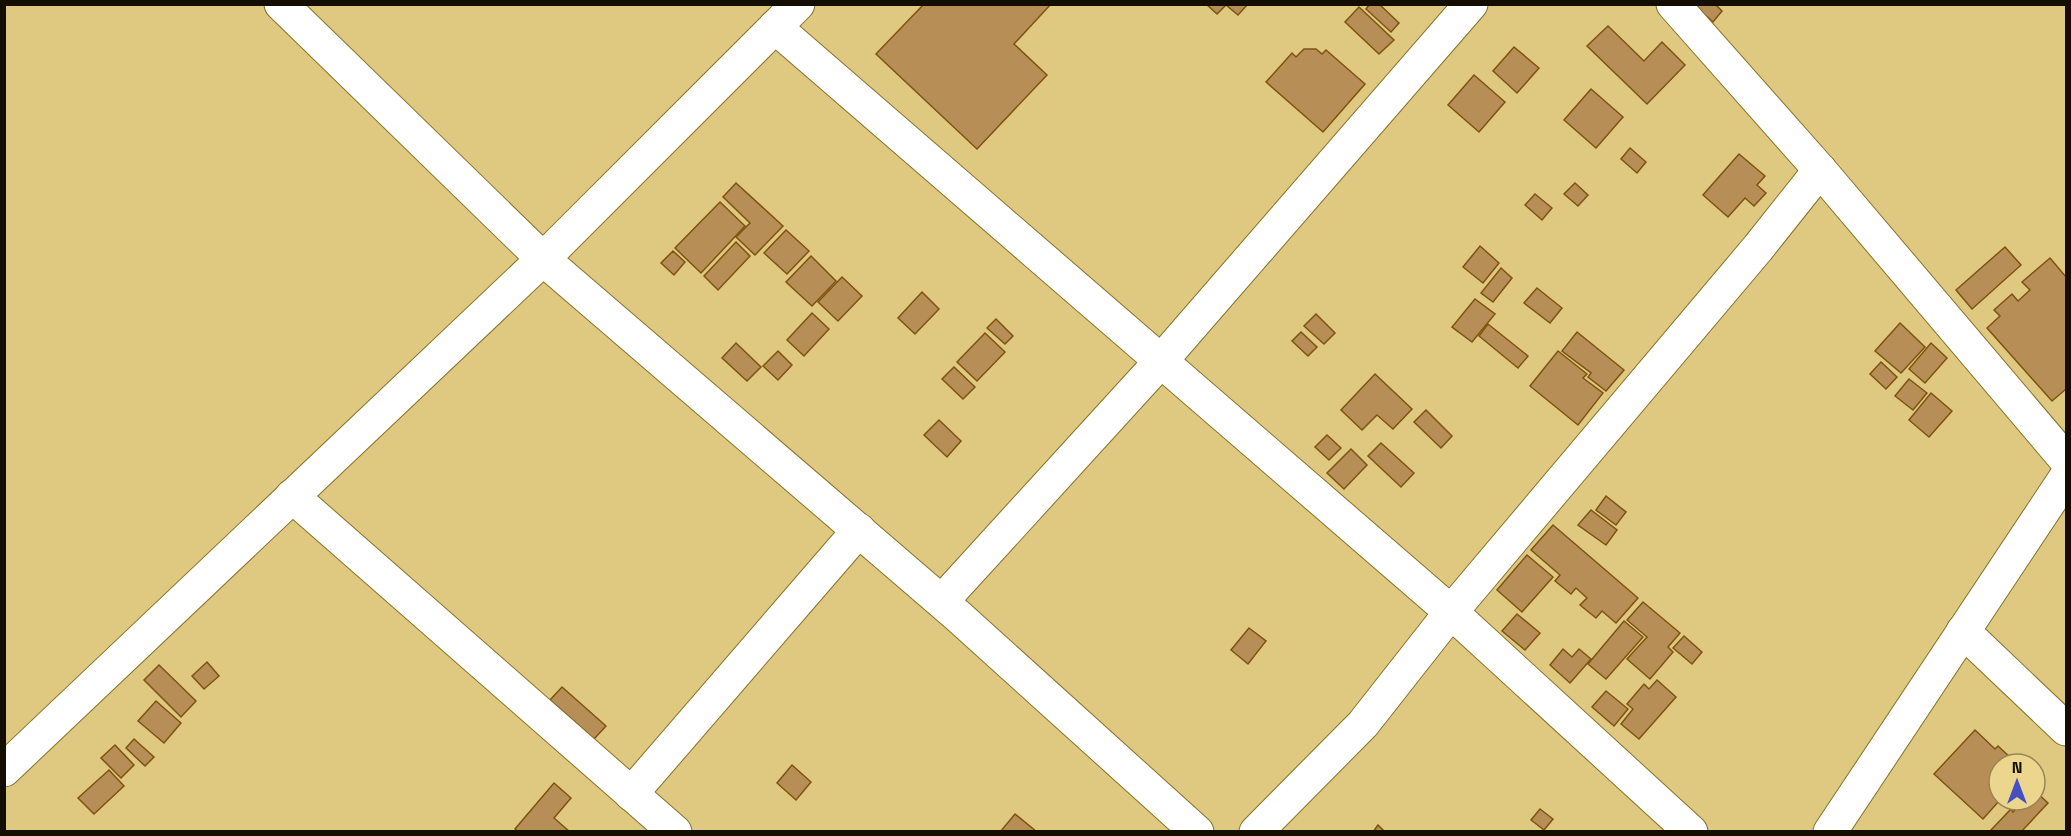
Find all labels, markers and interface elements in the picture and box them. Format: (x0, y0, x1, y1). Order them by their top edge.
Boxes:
north arrow (1987, 752, 2047, 812)
text: N (2012, 757, 2022, 778)

